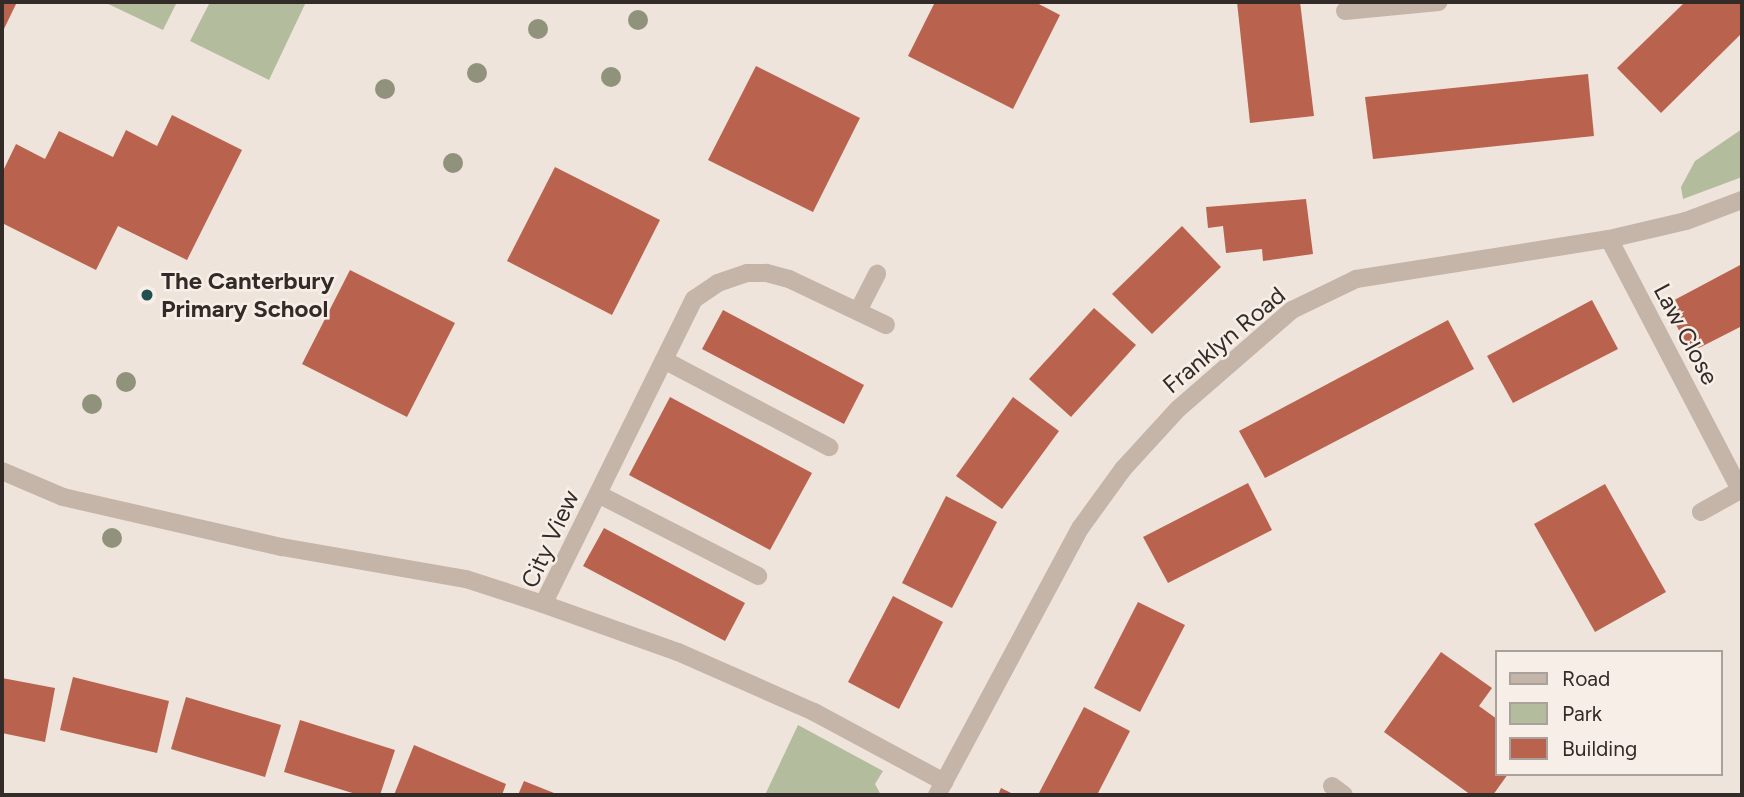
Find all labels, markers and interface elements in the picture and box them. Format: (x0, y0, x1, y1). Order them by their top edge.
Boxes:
place label: The Canterbury Primary School (161, 267, 334, 323)
street label: Law Close (1647, 279, 1725, 389)
street label: Franklyn Road (1157, 281, 1291, 399)
marker: The Canterbury Primary School (139, 287, 155, 303)
street label: City View (515, 486, 585, 592)
legend (1496, 650, 1723, 776)
text: Road (1562, 666, 1610, 691)
text: Park (1562, 701, 1602, 726)
text: Building (1562, 736, 1637, 761)

